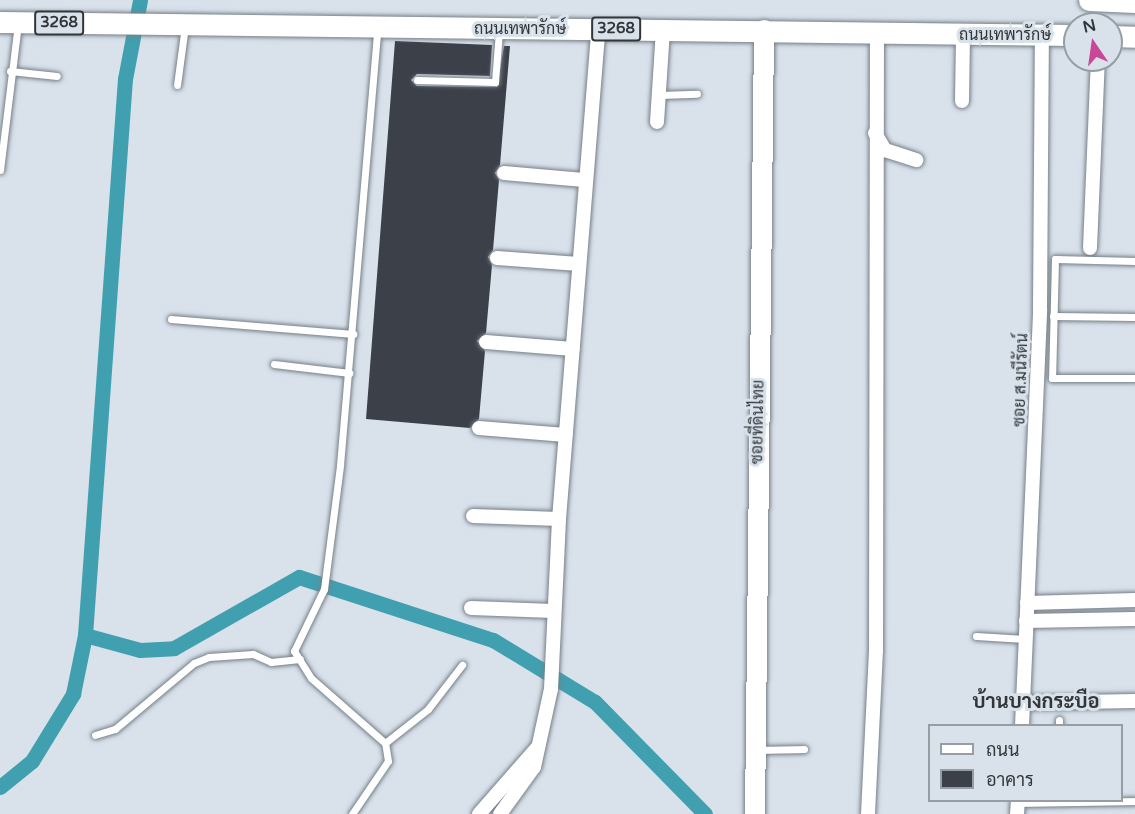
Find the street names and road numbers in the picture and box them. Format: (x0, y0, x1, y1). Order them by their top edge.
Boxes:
road number: 3268 (34, 11, 84, 35)
road number: 3268 (590, 17, 642, 41)
street label: ถนนเทพารักษ์ (474, 19, 566, 39)
street label: ถนนเทพารักษ์ (959, 25, 1051, 45)
street label: ซอย ส.มนีรัตน์ (1010, 333, 1032, 427)
street label: ซอยที่ดินไทย (748, 380, 768, 464)

